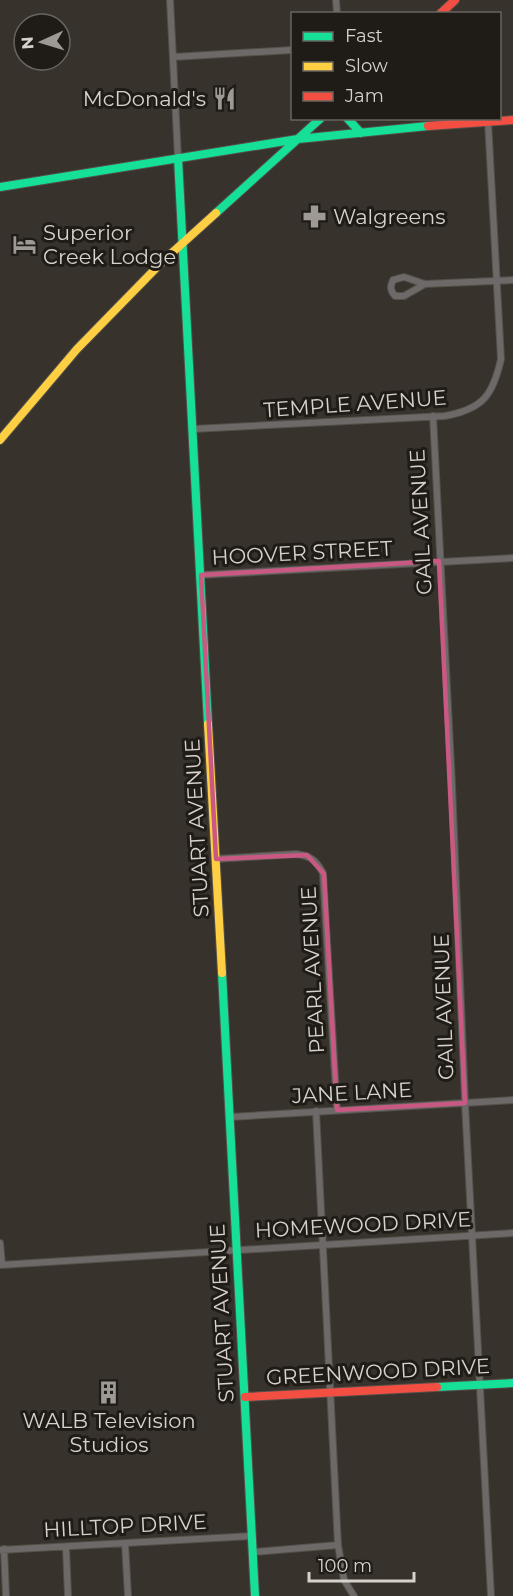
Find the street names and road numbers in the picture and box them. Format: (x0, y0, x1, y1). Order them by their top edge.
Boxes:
street label: TEMPLE AVENUE (263, 385, 447, 422)
street label: GAIL AVENUE (404, 448, 437, 596)
street label: HOOVER STREET (211, 535, 393, 570)
street label: STUART AVENUE (179, 738, 214, 918)
street label: PEARL AVENUE (296, 886, 329, 1054)
street label: GAIL AVENUE (428, 934, 459, 1080)
street label: JANE LANE (290, 1077, 413, 1108)
street label: HOMEWOOD DRIVE (254, 1206, 472, 1243)
street label: STUART AVENUE (204, 1223, 239, 1403)
street label: GREENWOOD DRIVE (265, 1353, 491, 1390)
street label: HILLTOP DRIVE (43, 1509, 207, 1542)

